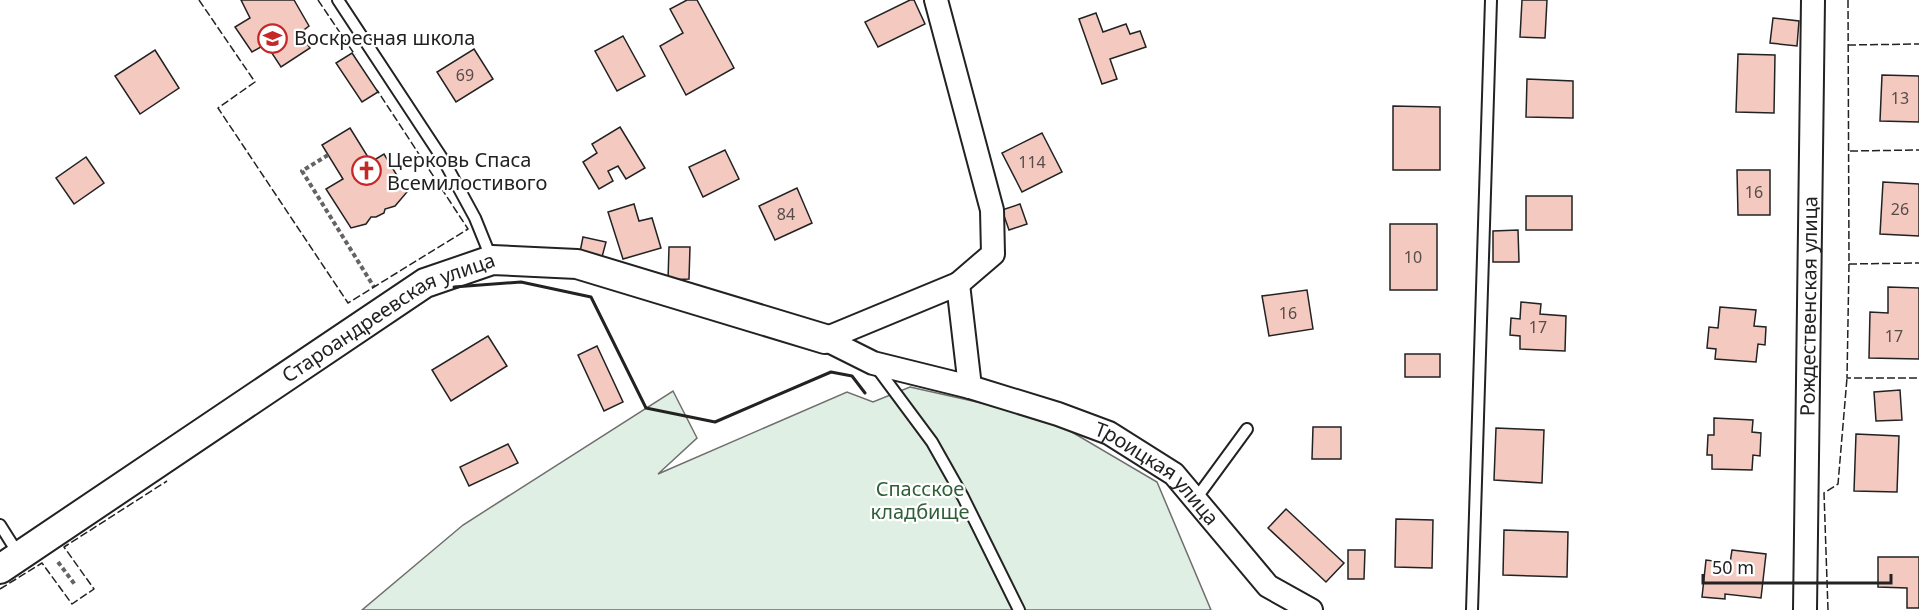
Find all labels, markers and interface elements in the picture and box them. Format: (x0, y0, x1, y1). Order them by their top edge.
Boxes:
school or university icon: Воскресная школа (257, 22, 289, 54)
place label: Воскресная школа (294, 24, 475, 51)
house number: 69 (456, 64, 474, 86)
house number: 13 (1891, 87, 1909, 109)
place label: Церковь Спаса Всемилостивого (387, 146, 547, 196)
house number: 114 (1018, 151, 1046, 173)
church icon: Церковь Спаса Всемилостивого (350, 155, 382, 187)
house number: 16 (1745, 181, 1763, 203)
street label: Рождественская улица (1794, 196, 1823, 416)
house number: 26 (1891, 198, 1909, 220)
house number: 84 (777, 203, 795, 225)
street label: Староандреевская улица (276, 246, 499, 389)
house number: 10 (1404, 246, 1422, 268)
house number: 16 (1279, 302, 1297, 324)
house number: 17 (1529, 316, 1547, 338)
house number: 17 (1885, 325, 1903, 347)
street label: Троицкая улица (1091, 415, 1225, 531)
park label: Спасское кладбище (871, 475, 969, 525)
scale bar (1703, 547, 1890, 585)
text: 50 m (1712, 555, 1754, 579)

